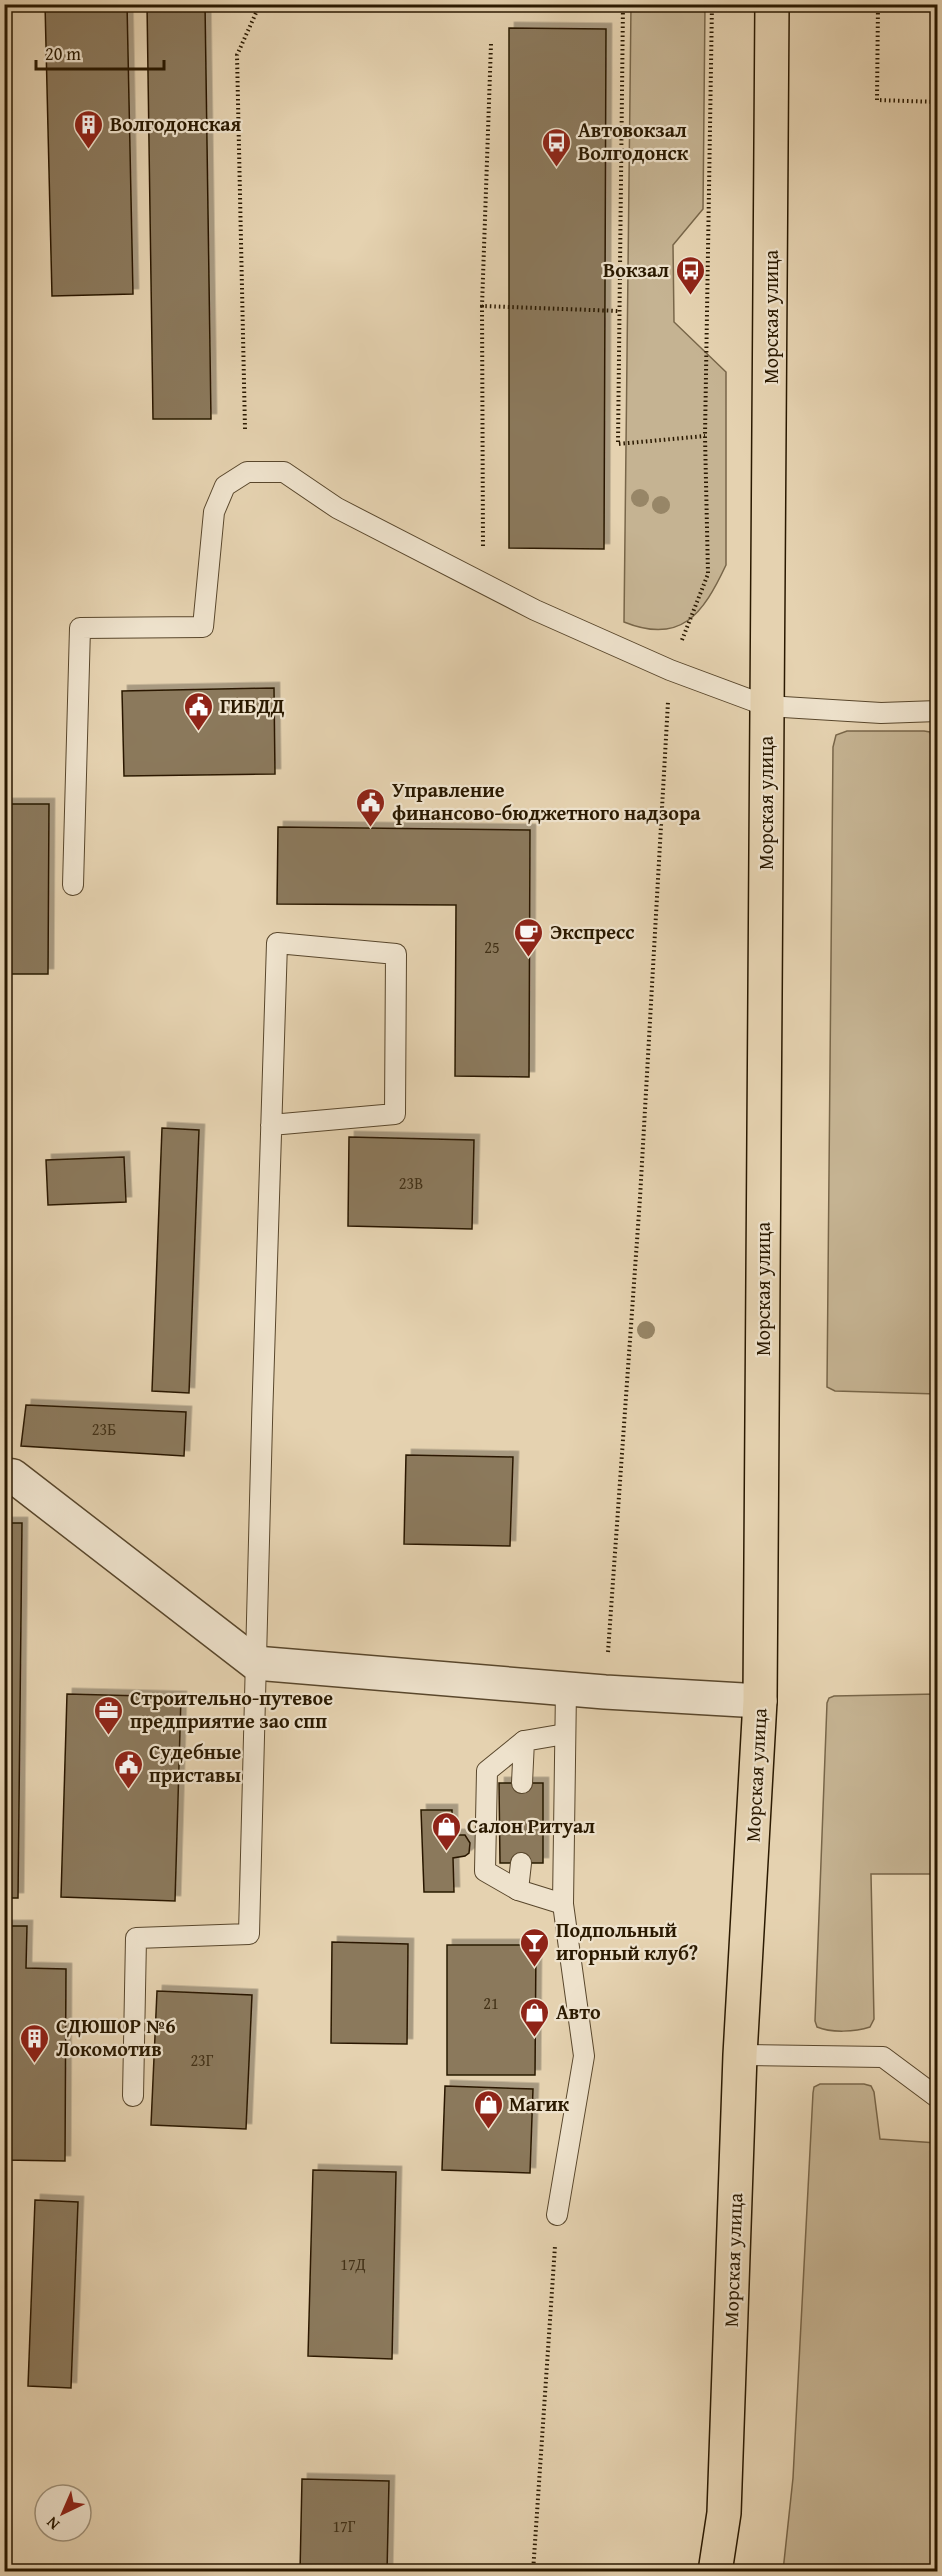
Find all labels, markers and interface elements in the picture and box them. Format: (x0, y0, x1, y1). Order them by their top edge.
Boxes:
scale bar (36, 33, 164, 71)
text: 20 m (45, 40, 81, 67)
building icon: Волгодонская (73, 108, 105, 150)
place label: Волгодонская (110, 109, 241, 138)
place label: Автовокзал Волгодонск (578, 115, 689, 167)
bus stop icon: Автовокзал Волгодонск (541, 126, 573, 168)
street label: Морская улица (756, 249, 785, 384)
bus stop icon: Вокзал (674, 254, 706, 296)
place label: Вокзал (603, 255, 669, 284)
public building icon: ГИБДД (183, 690, 215, 732)
place label: ГИБДД (220, 691, 285, 720)
street label: Морская улица (751, 735, 780, 870)
place label: Управление финансово-бюджетного надзора (392, 775, 701, 827)
public building icon: Управление финансово-бюджетного надзора (355, 786, 387, 828)
cafe icon: Экспресс (513, 916, 545, 958)
place label: Экспресс (550, 917, 634, 946)
house number: 25 (484, 935, 500, 959)
house number: 23В (399, 1171, 423, 1195)
street label: Морская улица (748, 1221, 777, 1356)
house number: 23Б (92, 1417, 116, 1441)
place label: Строительно-путевое предприятие зао спп (130, 1683, 333, 1735)
office icon: Строительно-путевое предприятие зао спп (93, 1694, 125, 1736)
street label: Морская улица (738, 1707, 774, 1843)
place label: Судебные приставы (149, 1737, 242, 1789)
public building icon: Судебные приставы (112, 1748, 144, 1790)
shop icon: Салон Ритуал (430, 1810, 462, 1852)
place label: Салон Ритуал (467, 1811, 595, 1840)
place label: Подпольный игорный клуб? (556, 1915, 698, 1967)
bar icon: Подпольный игорный клуб? (519, 1926, 551, 1968)
house number: 21 (483, 1991, 499, 2015)
shop icon: Авто (519, 1996, 551, 2038)
place label: Авто (556, 1997, 601, 2026)
place label: СДЮШОР №6 Локомотив (56, 2011, 176, 2063)
building icon: СДЮШОР №6 Локомотив (19, 2022, 51, 2064)
house number: 23Г (190, 2048, 214, 2072)
shop icon: Магик (472, 2088, 504, 2130)
place label: Магик (509, 2089, 570, 2118)
street label: Морская улица (716, 2192, 749, 2327)
house number: 17Д (340, 2252, 366, 2276)
north arrow (33, 2483, 93, 2543)
text: N (40, 2511, 65, 2536)
house number: 17Г (332, 2514, 356, 2538)

